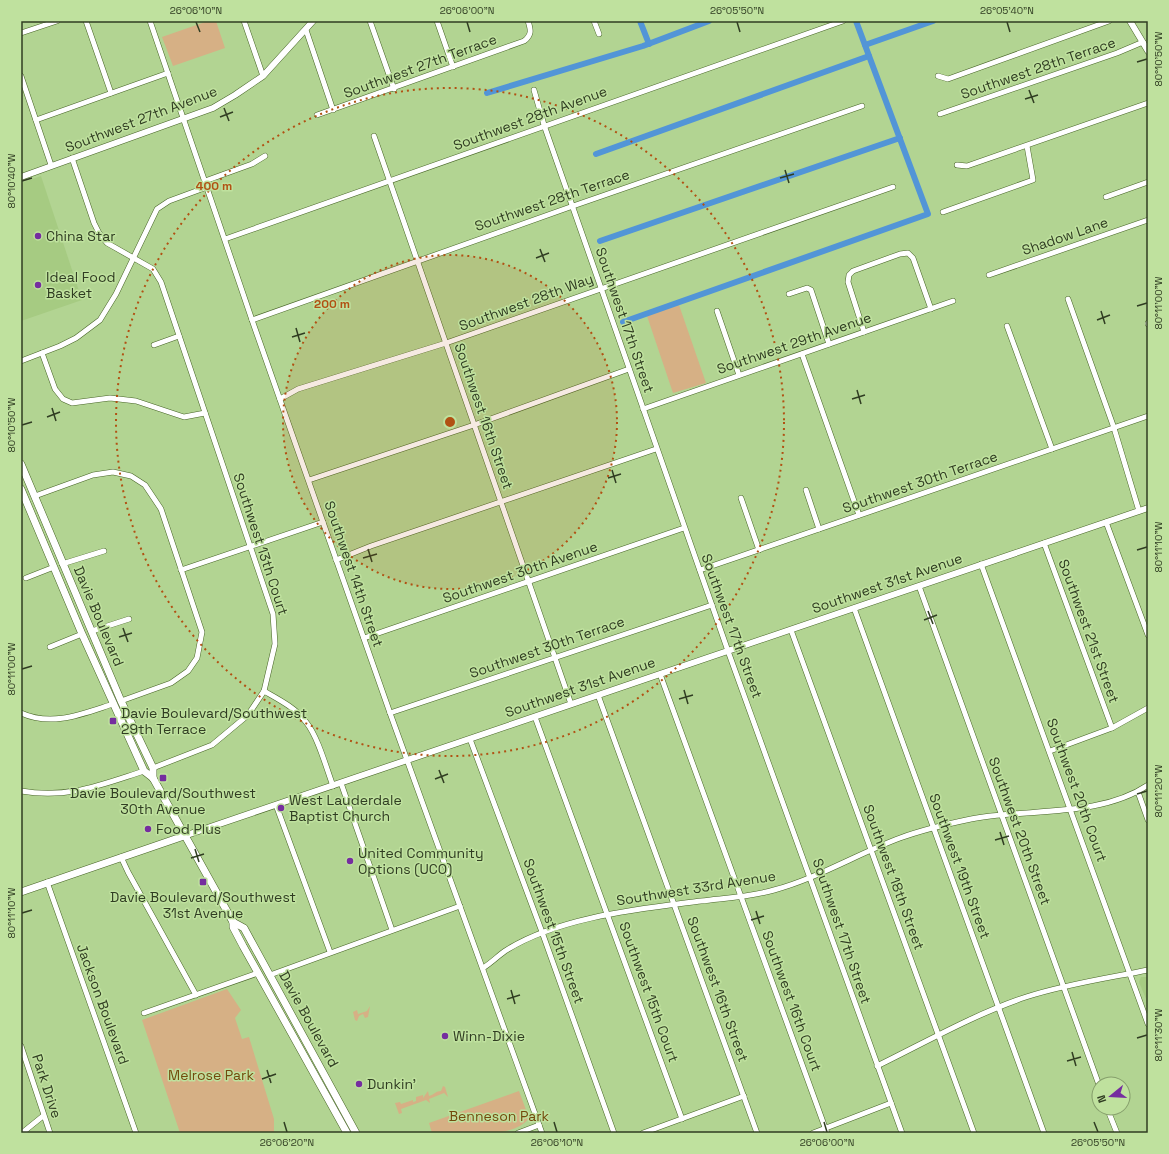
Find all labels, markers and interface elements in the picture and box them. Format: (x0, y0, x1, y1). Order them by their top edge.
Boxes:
text: 26°06'10"N (170, 4, 222, 17)
text: 26°06'00"N (440, 4, 494, 17)
text: 26°05'50"N (710, 4, 764, 17)
text: 26°05'40"N (980, 4, 1034, 17)
street label: Southwest 27th Terrace (341, 30, 499, 102)
text: 80°10'50"W (1152, 31, 1165, 86)
street label: Southwest 28th Terrace (958, 33, 1118, 103)
street label: Southwest 27th Avenue (62, 82, 220, 156)
street label: Southwest 28th Avenue (451, 82, 609, 154)
text: 80°10'40"W (5, 153, 18, 208)
street label: Southwest 28th Terrace (472, 165, 632, 235)
text: 400 m (196, 178, 232, 194)
street label: Shadow Lane (1020, 213, 1110, 259)
place label: China Star (46, 227, 116, 245)
marker: China Star (33, 231, 43, 241)
street label: Southwest 17th Street (592, 245, 658, 395)
place label: Ideal Food Basket (46, 268, 116, 302)
street label: Southwest 28th Way (456, 269, 596, 335)
text: 80°11'00"W (1152, 276, 1165, 330)
marker: Ideal Food Basket (33, 280, 43, 290)
text: 200 m (314, 296, 350, 312)
street label: Southwest 29th Avenue (714, 308, 874, 378)
street label: Southwest 16th Street (451, 341, 517, 491)
text: 80°10'50"W (5, 397, 18, 452)
centre of rings (443, 415, 457, 429)
street label: Southwest 30th Terrace (840, 447, 1000, 517)
street label: Southwest 13th Court (230, 471, 292, 617)
street label: Southwest 14th Street (321, 499, 387, 649)
text: 80°11'10"W (1152, 521, 1165, 572)
street label: Southwest 30th Avenue (440, 537, 600, 607)
street label: Southwest 31st Avenue (809, 549, 965, 617)
street label: Southwest 17th Street (697, 551, 767, 701)
street label: Southwest 21st Street (1055, 557, 1123, 705)
street label: Davie Boulevard (70, 563, 128, 669)
street label: Southwest 30th Terrace (467, 612, 627, 682)
text: 80°11'00"W (5, 642, 18, 696)
street label: Southwest 31st Avenue (502, 653, 658, 721)
place label: Davie Boulevard/Southwest 29th Terrace (121, 704, 307, 738)
marker: Davie Boulevard/Southwest 29th Terrace (108, 716, 118, 726)
street label: Southwest 20th Court (1043, 716, 1111, 864)
street label: Southwest 20th Street (985, 755, 1055, 907)
text: 80°11'20"W (1152, 764, 1165, 817)
marker: Davie Boulevard/Southwest 30th Avenue (158, 773, 168, 783)
place label: Davie Boulevard/Southwest 30th Avenue (70, 784, 256, 818)
place label: West Lauderdale Baptist Church (289, 791, 402, 825)
street label: Southwest 19th Street (925, 791, 995, 941)
street label: Southwest 18th Street (859, 802, 929, 952)
marker: West Lauderdale Baptist Church (276, 803, 286, 813)
place label: Food Plus (156, 820, 221, 838)
marker: Food Plus (143, 824, 153, 834)
place label: United Community Options (UCO) (358, 844, 484, 878)
marker: United Community Options (UCO) (345, 856, 355, 866)
street label: Southwest 15th Street (519, 856, 589, 1006)
street label: Southwest 17th Street (809, 856, 875, 1006)
street label: Southwest 33rd Avenue (615, 867, 777, 909)
marker: Davie Boulevard/Southwest 31st Avenue (198, 877, 208, 887)
text: 80°11'10"W (5, 887, 18, 938)
place label: Davie Boulevard/Southwest 31st Avenue (110, 888, 296, 922)
street label: Southwest 16th Street (683, 914, 753, 1064)
street label: Southwest 15th Court (615, 919, 683, 1065)
street label: Southwest 16th Court (758, 928, 826, 1074)
street label: Jackson Boulevard (73, 941, 133, 1067)
street label: Davie Boulevard (275, 968, 343, 1070)
text: 80°11'30"W (1152, 1008, 1165, 1061)
place label: Winn-Dixie (453, 1027, 525, 1045)
marker: Winn-Dixie (440, 1031, 450, 1041)
street label: Park Drive (28, 1052, 66, 1120)
park label: Melrose Park (168, 1066, 254, 1084)
place label: Dunkin' (367, 1075, 416, 1093)
north arrow (1091, 1076, 1131, 1116)
marker: Dunkin' (354, 1079, 364, 1089)
text: N (1094, 1093, 1109, 1105)
park label: Benneson Park (449, 1107, 550, 1125)
text: 26°06'20"N (260, 1136, 314, 1149)
text: 26°06'10"N (531, 1136, 583, 1149)
text: 26°06'00"N (800, 1136, 854, 1149)
text: 26°05'50"N (1071, 1136, 1125, 1149)

